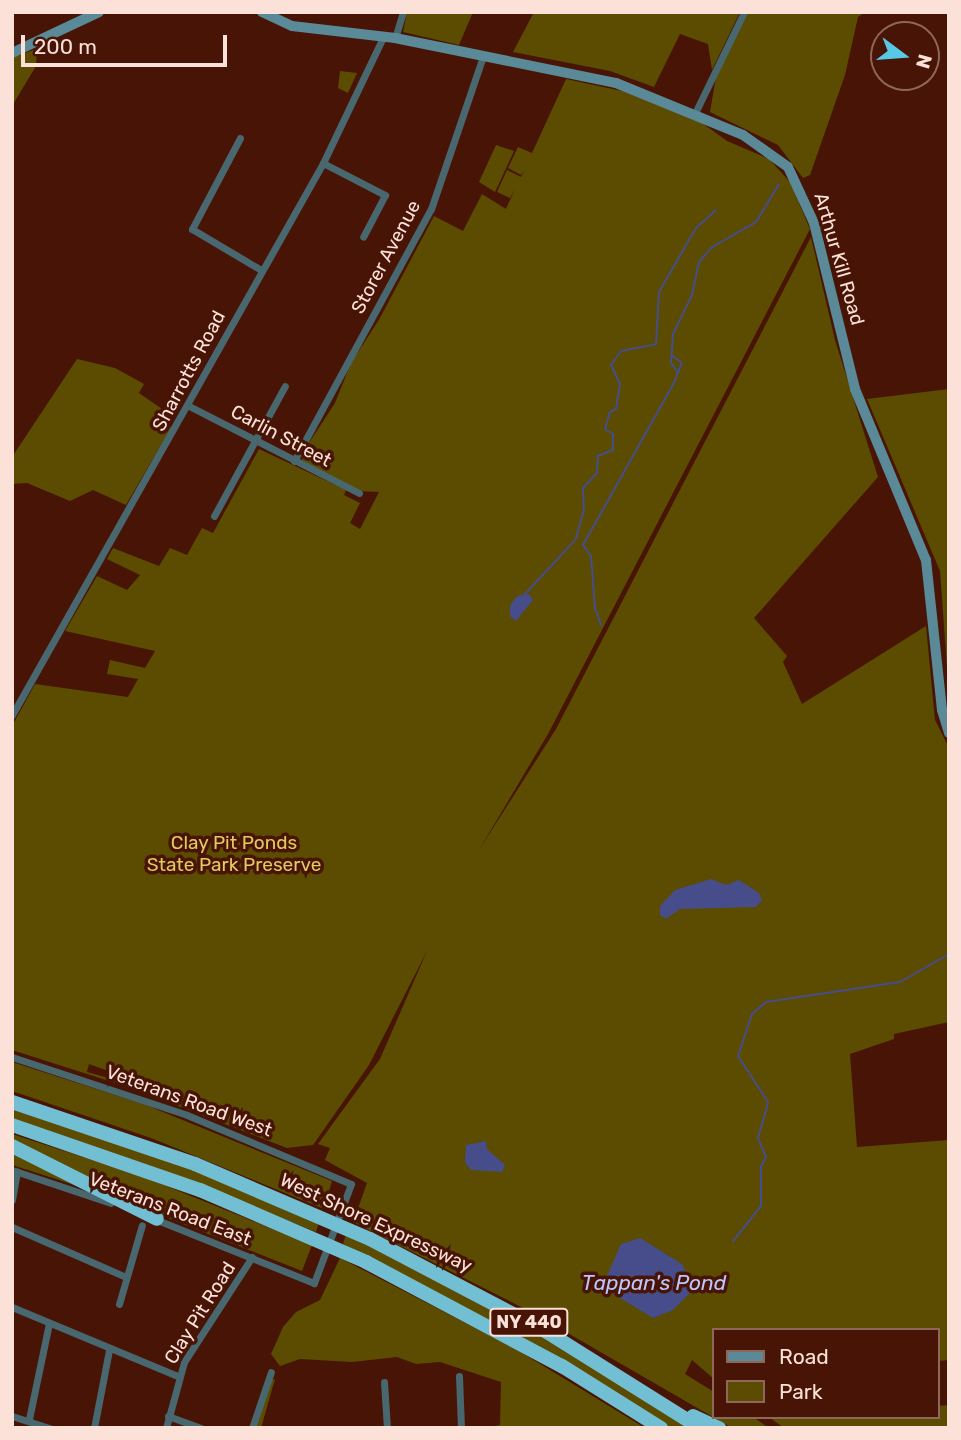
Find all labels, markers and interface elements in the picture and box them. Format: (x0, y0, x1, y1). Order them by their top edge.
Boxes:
scale bar (24, 21, 231, 65)
north arrow (870, 21, 940, 91)
text: 200 m (34, 34, 97, 59)
text: N (911, 52, 937, 71)
street label: Arthur Kill Road (809, 190, 869, 328)
street label: Storer Avenue (346, 196, 426, 318)
street label: Sharrotts Road (148, 307, 230, 435)
street label: Carlin Street (227, 400, 335, 472)
park label: Clay Pit Ponds State Park Preserve (147, 832, 321, 876)
street label: Veterans Road West (103, 1060, 275, 1142)
street label: Veterans Road East (85, 1167, 255, 1251)
street label: West Shore Expressway (276, 1168, 476, 1278)
street label: Clay Pit Road (159, 1258, 241, 1368)
water label: Tappan's Pond (582, 1270, 726, 1296)
road number: NY 440 (489, 1308, 569, 1336)
legend (712, 1328, 940, 1419)
text: Road (779, 1344, 829, 1369)
text: Park (779, 1379, 823, 1404)

